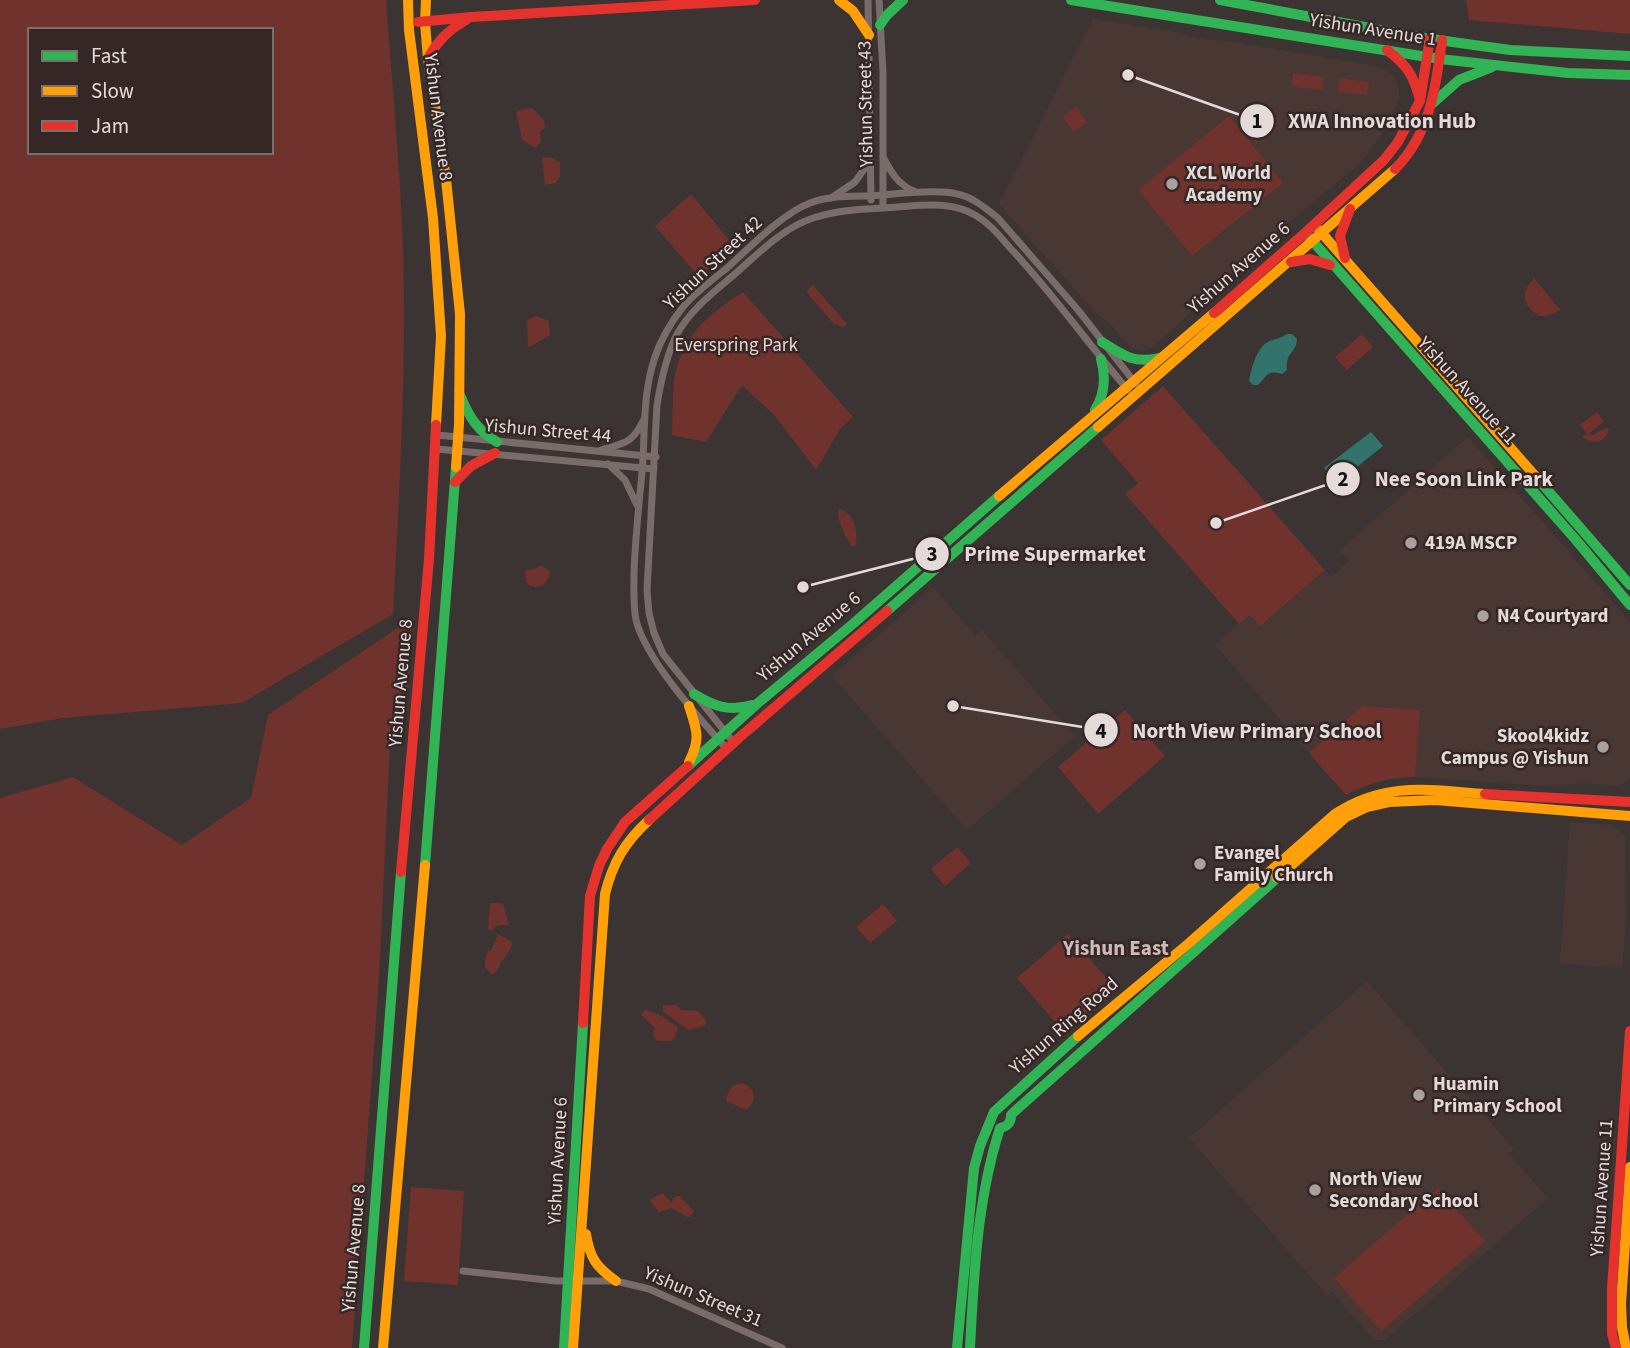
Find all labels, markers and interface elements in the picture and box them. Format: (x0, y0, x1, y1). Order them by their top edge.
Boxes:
street label: Yishun Avenue 1 (1307, 6, 1439, 53)
legend (28, 28, 273, 154)
street label: Yishun Street 43 (851, 40, 881, 169)
text: Fast (91, 41, 127, 71)
street label: Yishun Avenue 8 (417, 51, 459, 182)
text: Slow (91, 76, 134, 106)
callout: XWA Innovation Hub (1239, 100, 1490, 142)
text: 1 (1251, 106, 1263, 136)
text: XWA Innovation Hub (1288, 106, 1476, 136)
text: Jam (91, 111, 129, 141)
place label: XCL World Academy (1185, 160, 1271, 209)
marker: XCL World Academy (1164, 176, 1180, 192)
street label: Yishun Street 42 (657, 210, 769, 317)
street label: Yishun Avenue 6 (1181, 216, 1296, 321)
street label: Yishun Avenue 11 (1410, 330, 1523, 451)
park label: Everspring Park (674, 332, 798, 359)
street label: Yishun Street 44 (483, 412, 612, 450)
callout: Nee Soon Link Park (1325, 458, 1567, 500)
text: 2 (1337, 464, 1349, 494)
text: Nee Soon Link Park (1375, 464, 1554, 494)
place label: 419A MSCP (1425, 530, 1517, 557)
callout: Prime Supermarket (915, 533, 1159, 575)
marker: 419A MSCP (1403, 535, 1419, 551)
text: 3 (926, 539, 938, 569)
text: Prime Supermarket (964, 539, 1146, 569)
street label: Yishun Avenue 6 (750, 585, 867, 689)
place label: N4 Courtyard (1497, 603, 1609, 630)
marker: N4 Courtyard (1475, 608, 1491, 624)
street label: Yishun Avenue 8 (382, 618, 420, 749)
callout: North View Primary School (1084, 709, 1396, 751)
text: 4 (1095, 716, 1107, 746)
text: North View Primary School (1132, 716, 1382, 746)
place label: Skool4kidz Campus @ Yishun (1441, 723, 1589, 772)
marker: Skool4kidz Campus @ Yishun (1595, 739, 1611, 755)
place label: Evangel Family Church (1214, 840, 1334, 889)
marker: Evangel Family Church (1192, 856, 1208, 872)
district label: Yishun East (1062, 933, 1169, 963)
street label: Yishun Ring Road (1003, 971, 1124, 1082)
place label: Huamin Primary School (1433, 1071, 1562, 1120)
marker: Huamin Primary School (1411, 1087, 1427, 1103)
street label: Yishun Avenue 6 (541, 1096, 575, 1227)
street label: Yishun Avenue 11 (1584, 1118, 1620, 1259)
place label: North View Secondary School (1329, 1166, 1479, 1215)
marker: North View Secondary School (1307, 1182, 1323, 1198)
street label: Yishun Avenue 8 (335, 1183, 373, 1314)
street label: Yishun Street 31 (638, 1259, 767, 1334)

